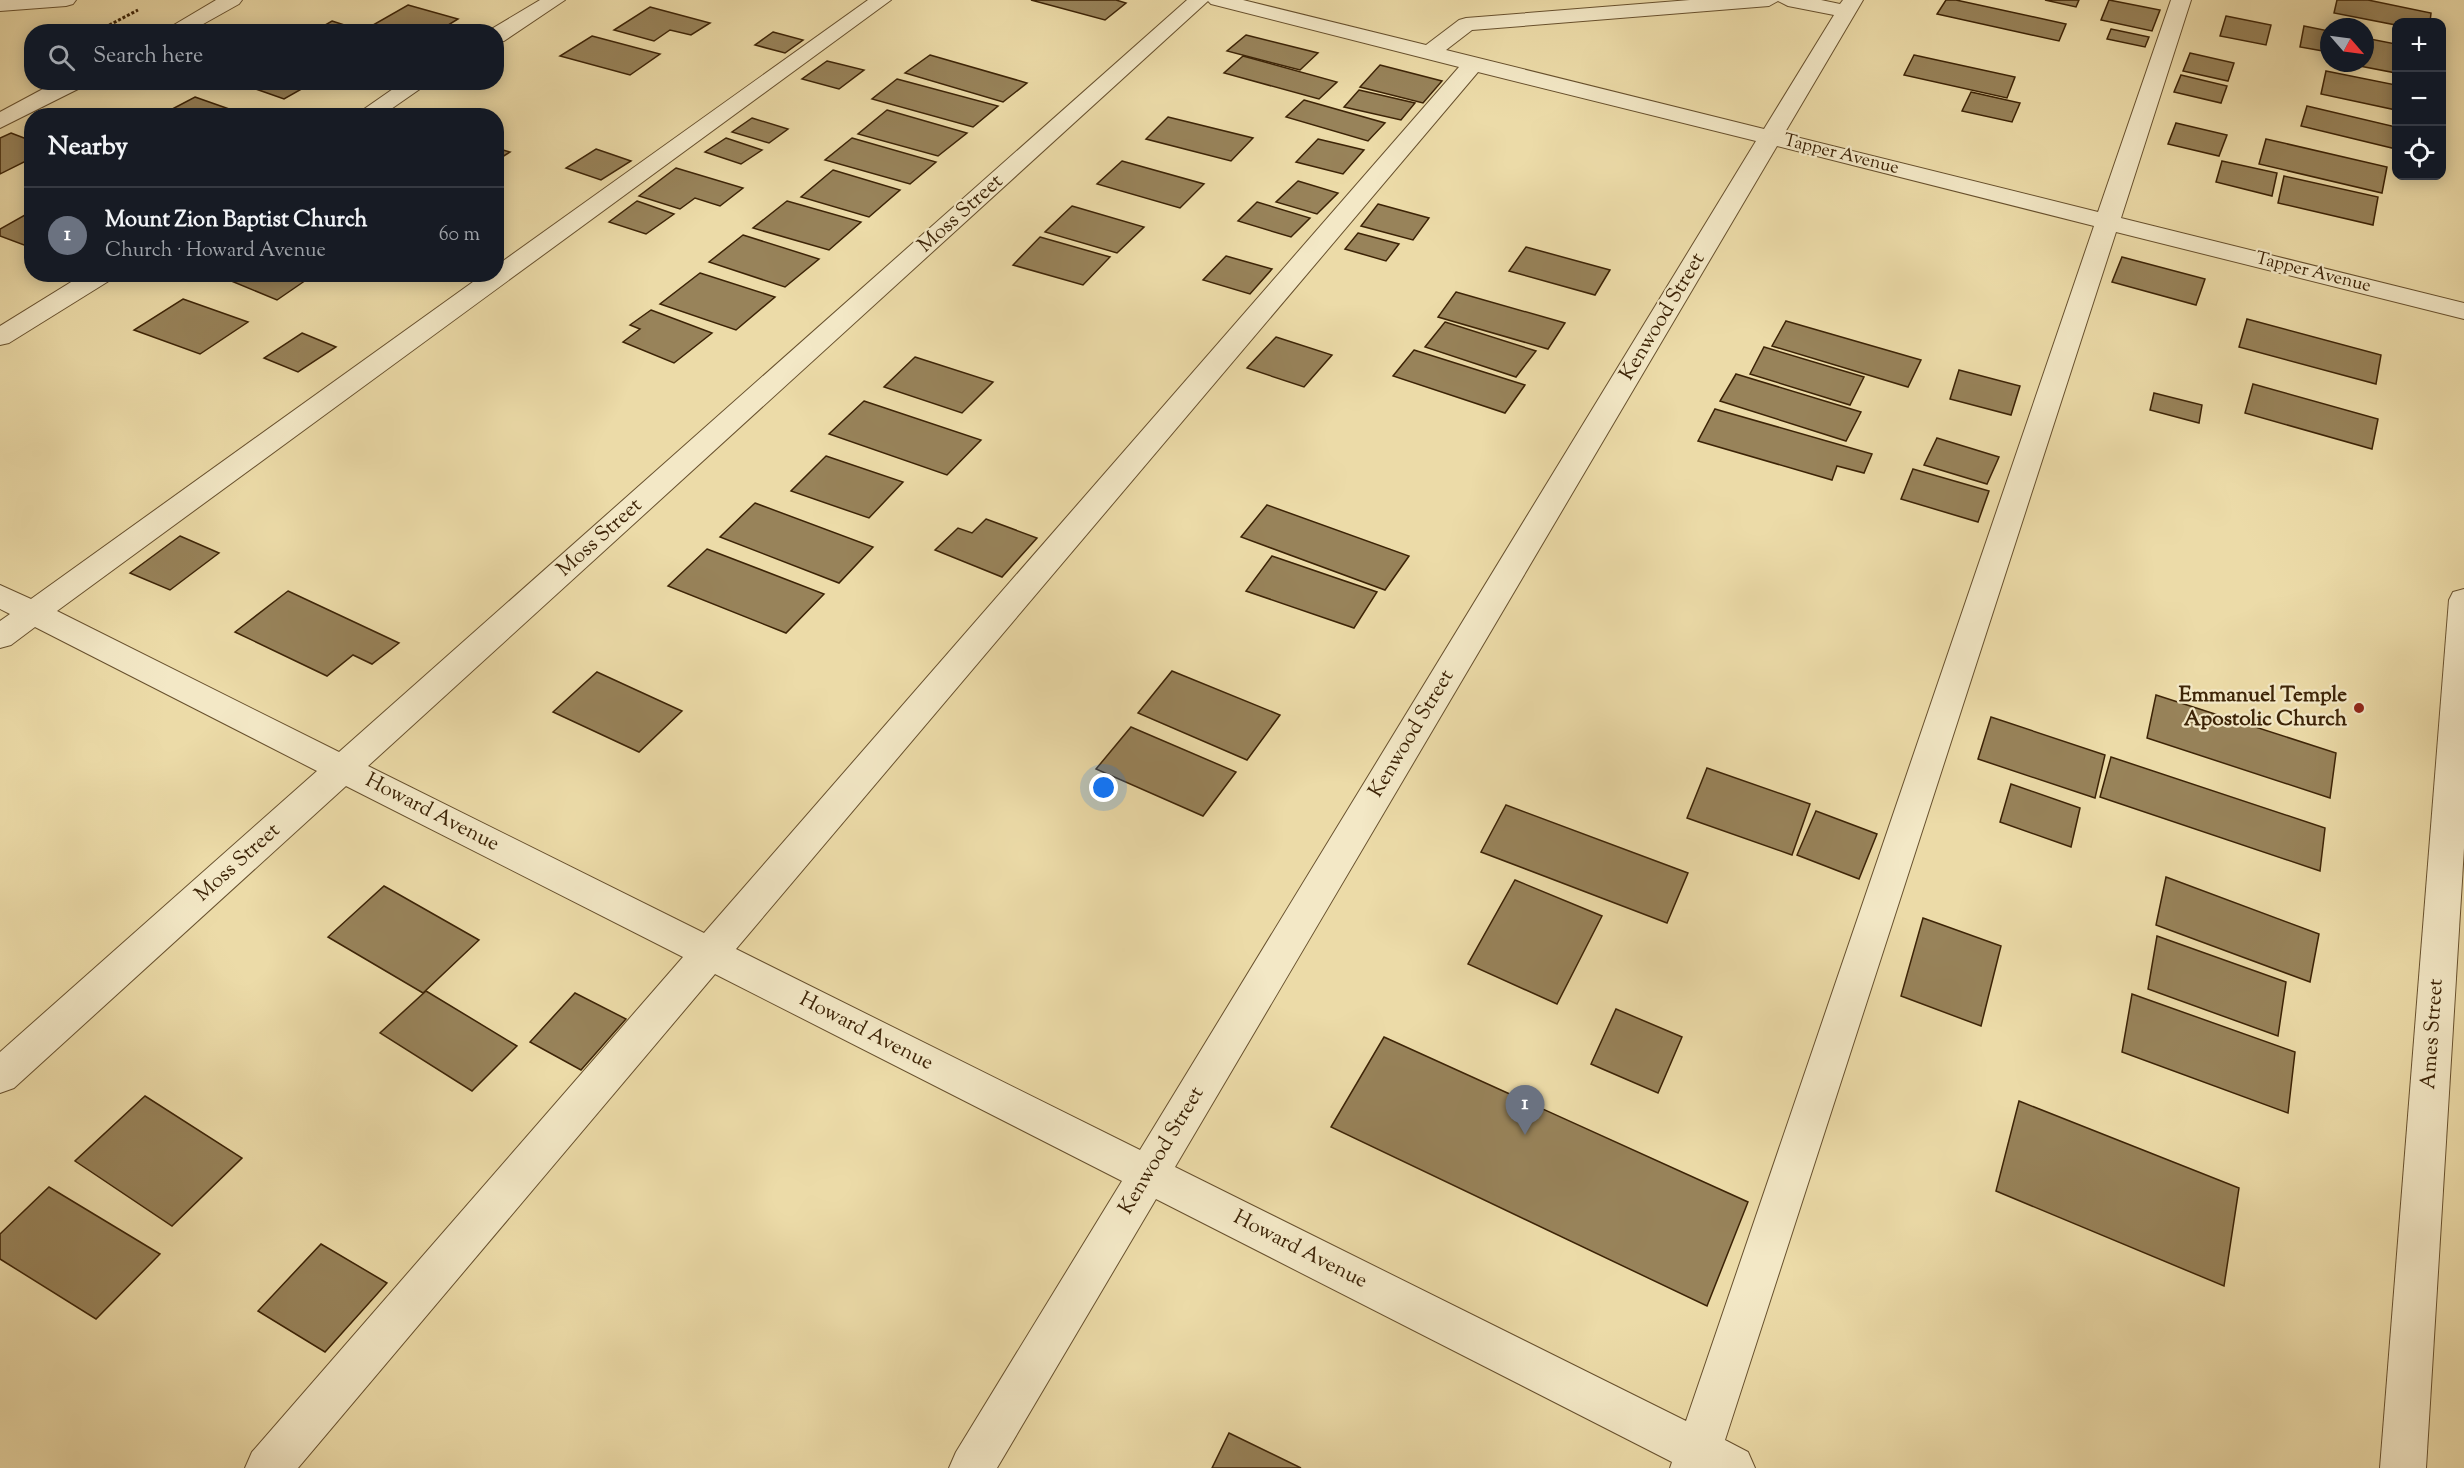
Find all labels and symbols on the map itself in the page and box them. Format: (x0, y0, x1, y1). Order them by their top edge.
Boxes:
north arrow (2320, 18, 2374, 72)
street label: Tapper Avenue (1781, 128, 1901, 182)
street label: Moss Street (912, 167, 1010, 261)
street label: Tapper Avenue (2253, 246, 2373, 300)
street label: Kenwood Street (1613, 247, 1713, 387)
street label: Moss Street (551, 491, 649, 585)
street label: Kenwood Street (1362, 664, 1462, 804)
place label: Emmanuel Temple Apostolic Church (2179, 681, 2348, 735)
marker: Emmanuel Temple Apostolic Church (2352, 701, 2366, 715)
street label: Howard Avenue (360, 766, 504, 860)
your location (1089, 773, 1118, 802)
street label: Moss Street (189, 816, 287, 910)
street label: Ames Street (2414, 978, 2452, 1090)
street label: Howard Avenue (794, 985, 938, 1079)
street label: Kenwood Street (1112, 1081, 1212, 1221)
pin: 1 (1506, 1086, 1544, 1135)
street label: Howard Avenue (1228, 1203, 1372, 1297)

